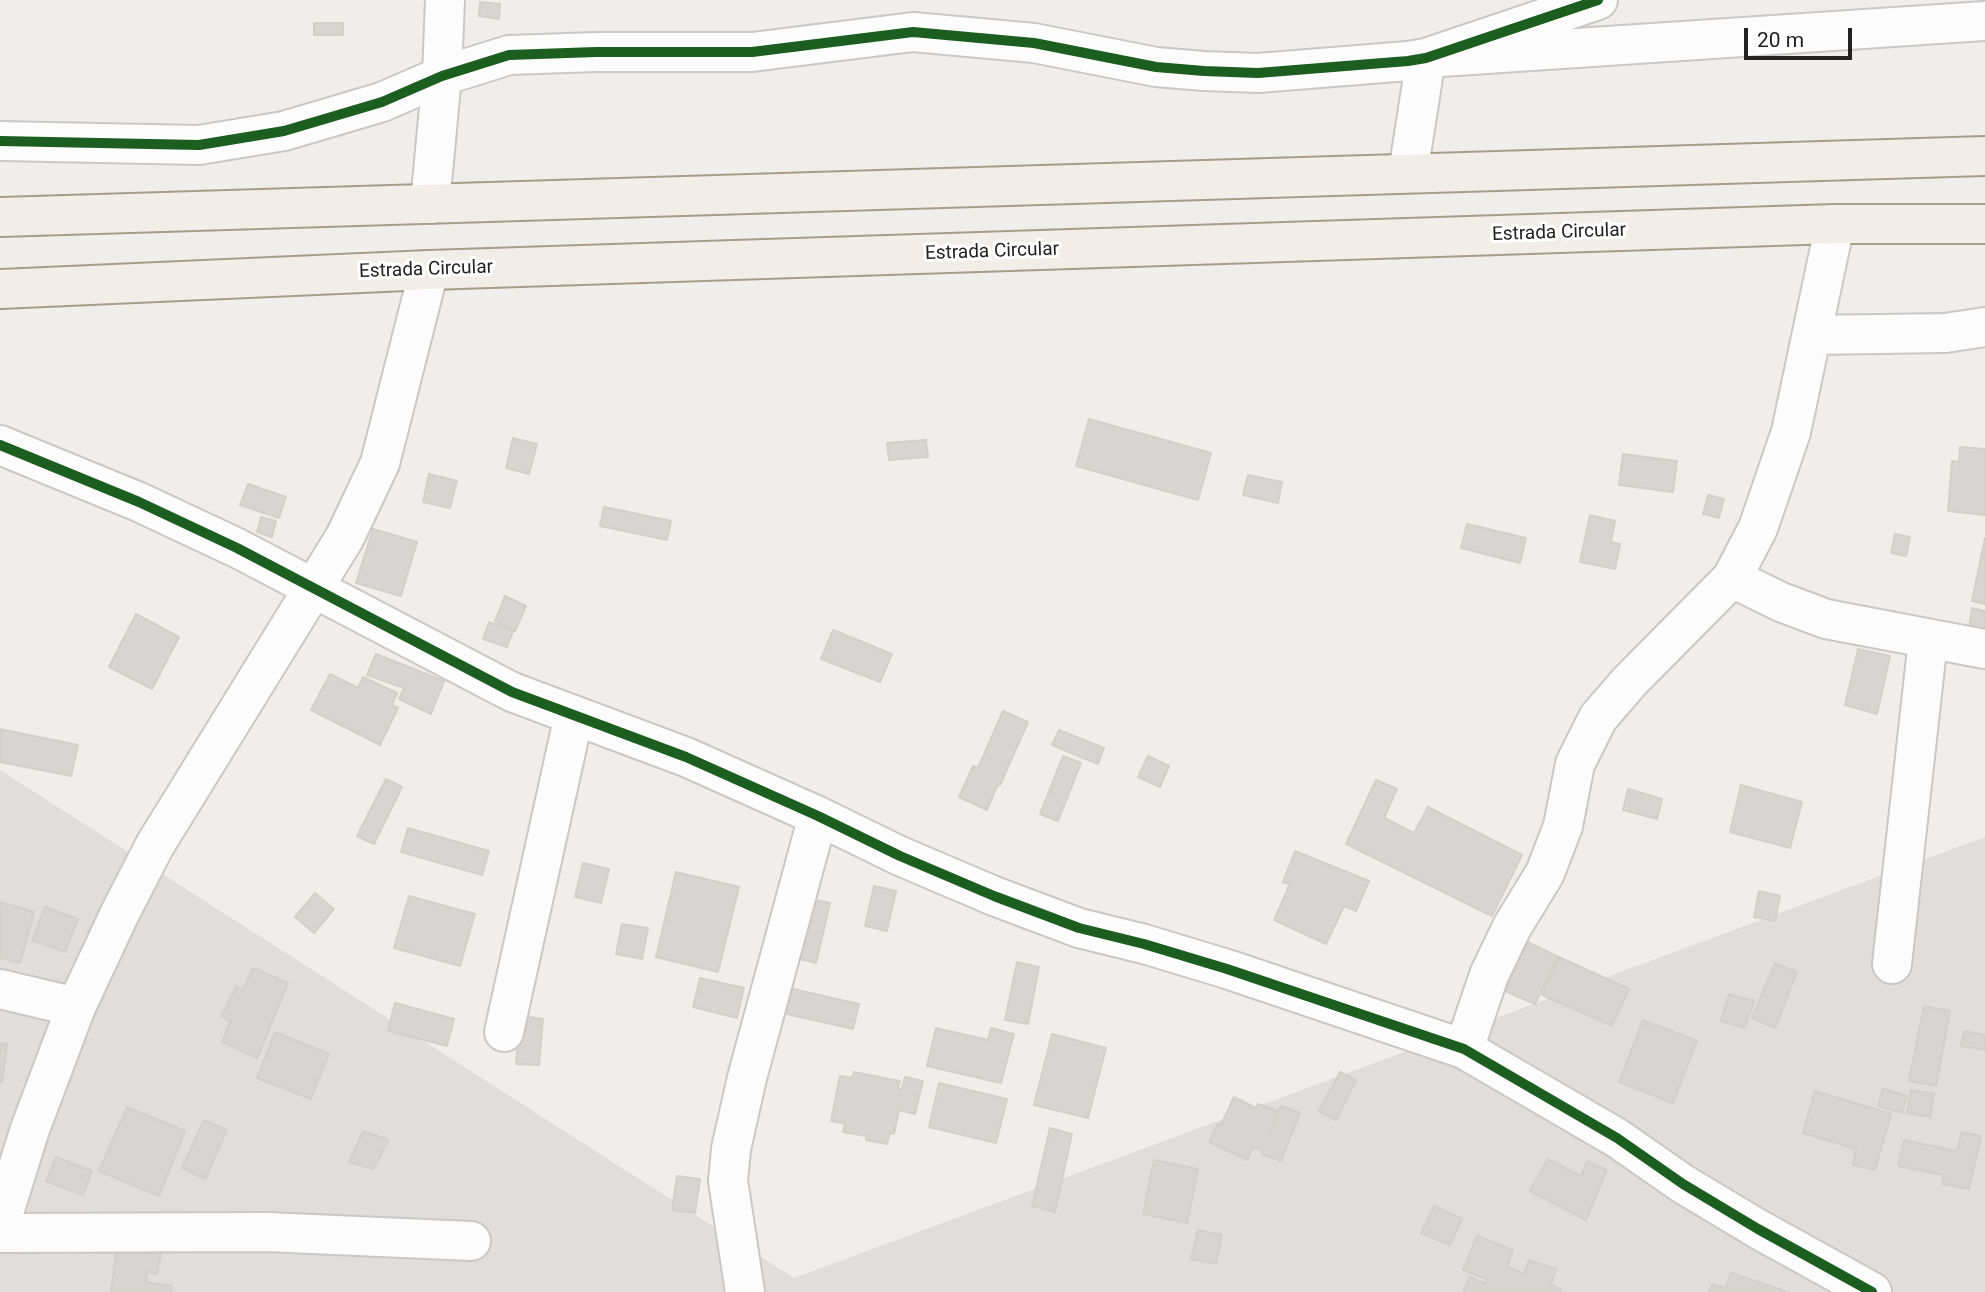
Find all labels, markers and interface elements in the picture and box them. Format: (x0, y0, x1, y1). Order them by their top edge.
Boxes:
scale bar (1747, 14, 1856, 58)
text: 20 m (1757, 28, 1804, 52)
street label: Estrada Circular (1492, 219, 1626, 247)
street label: Estrada Circular (925, 238, 1059, 266)
street label: Estrada Circular (359, 256, 493, 284)

